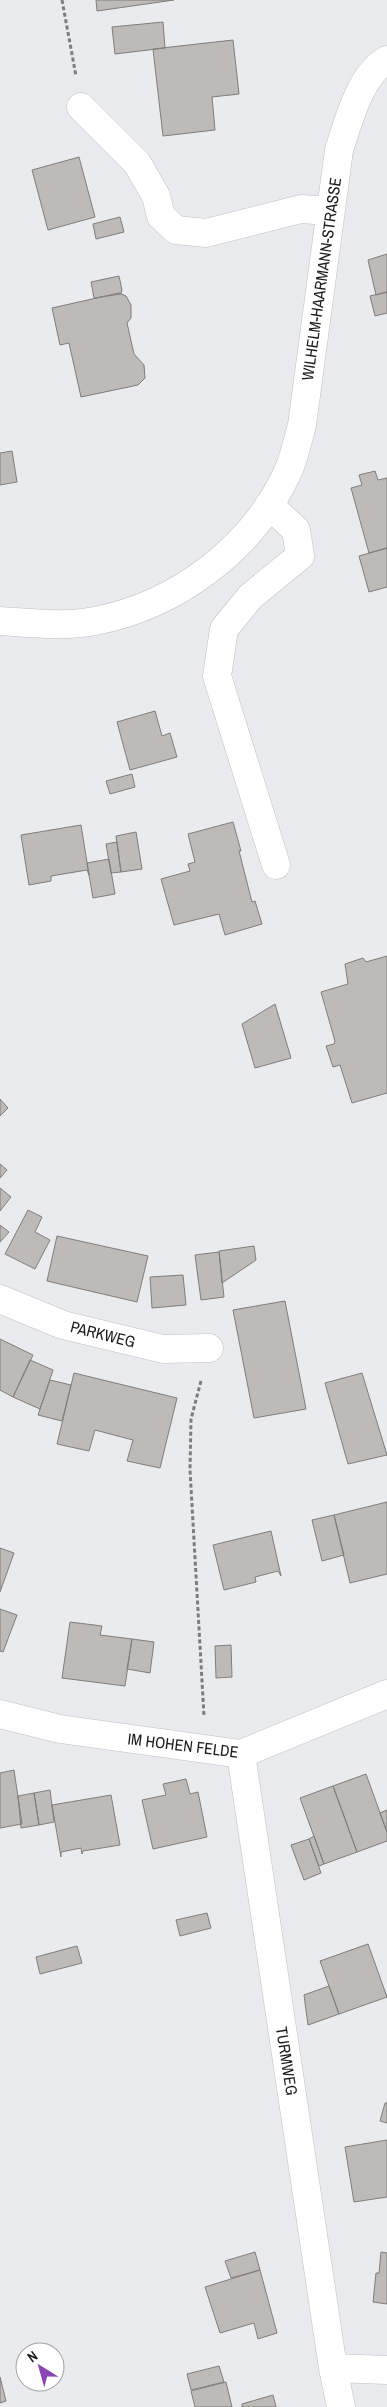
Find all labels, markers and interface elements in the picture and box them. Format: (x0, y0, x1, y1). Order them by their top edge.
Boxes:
street label: WILHELM-HAARMANN-STRASSE (296, 176, 346, 382)
street label: PARKWEG (68, 1315, 138, 1353)
street label: IM HOHEN FELDE (126, 1727, 240, 1763)
street label: TURMWEG (271, 2025, 303, 2097)
north arrow (15, 2342, 65, 2392)
text: N (23, 2347, 41, 2366)

